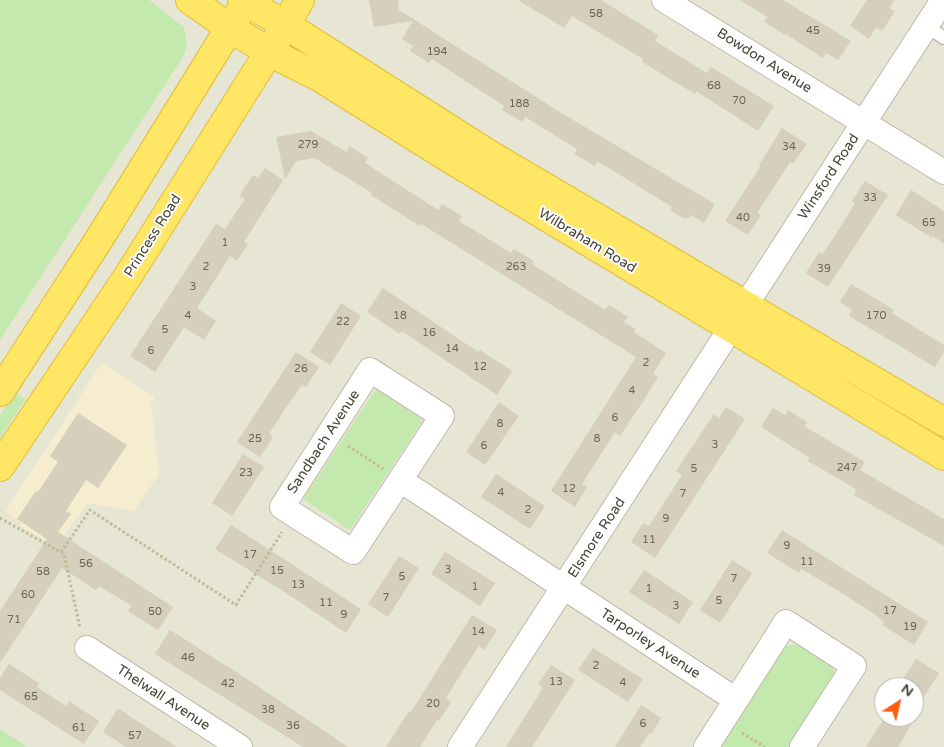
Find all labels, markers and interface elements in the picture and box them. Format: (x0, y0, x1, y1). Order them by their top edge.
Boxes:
house number: 58 (589, 7, 603, 21)
house number: 45 (806, 24, 820, 38)
street label: Bowdon Avenue (713, 25, 815, 97)
house number: 194 (427, 45, 447, 59)
house number: 68 (707, 79, 721, 93)
house number: 70 (732, 94, 746, 108)
house number: 188 (509, 97, 529, 111)
street label: Winsford Road (795, 131, 863, 223)
house number: 279 (298, 138, 318, 152)
house number: 34 (782, 140, 796, 154)
house number: 33 (863, 191, 877, 205)
street label: Princess Road (121, 192, 185, 280)
street label: Wilbraham Road (535, 205, 639, 277)
house number: 40 (736, 211, 750, 225)
house number: 65 (922, 216, 936, 230)
house number: 1 (222, 236, 228, 250)
house number: 2 (203, 260, 209, 274)
house number: 263 (506, 260, 526, 274)
house number: 39 (817, 262, 831, 276)
house number: 3 (190, 280, 196, 294)
house number: 4 (185, 309, 191, 323)
house number: 18 (393, 309, 407, 323)
house number: 170 (866, 309, 886, 323)
house number: 22 (336, 315, 350, 329)
house number: 5 (162, 323, 168, 337)
house number: 16 (422, 326, 436, 340)
house number: 14 (445, 342, 459, 356)
house number: 6 (148, 344, 154, 358)
house number: 2 (643, 356, 649, 370)
house number: 12 (473, 360, 487, 374)
house number: 26 (294, 362, 308, 376)
house number: 4 (629, 384, 635, 398)
street label: Sandbach Avenue (284, 387, 364, 497)
house number: 6 (612, 411, 618, 425)
house number: 8 (497, 417, 503, 431)
house number: 25 (248, 432, 262, 446)
house number: 8 (594, 432, 600, 446)
house number: 3 (712, 438, 718, 452)
house number: 6 (481, 439, 487, 453)
house number: 247 (837, 461, 857, 475)
house number: 5 (691, 462, 697, 476)
house number: 23 (239, 466, 253, 480)
house number: 12 (562, 482, 576, 496)
house number: 4 (498, 486, 504, 500)
house number: 7 (680, 487, 686, 501)
street label: Elsmore Road (565, 495, 629, 581)
house number: 2 (525, 503, 531, 517)
house number: 9 (663, 512, 669, 526)
house number: 11 (642, 533, 656, 547)
house number: 9 (784, 539, 790, 553)
house number: 17 (243, 548, 257, 562)
house number: 11 (800, 555, 814, 569)
house number: 56 (79, 557, 93, 571)
house number: 3 (445, 563, 451, 577)
house number: 15 (270, 564, 284, 578)
house number: 58 (36, 565, 50, 579)
house number: 5 (399, 570, 405, 584)
house number: 7 (731, 572, 737, 586)
house number: 13 (291, 578, 305, 592)
house number: 1 (472, 580, 478, 594)
house number: 1 (646, 582, 652, 596)
house number: 60 (21, 588, 35, 602)
house number: 7 (383, 591, 389, 605)
house number: 5 (716, 594, 722, 608)
house number: 11 (319, 596, 333, 610)
house number: 3 (673, 599, 679, 613)
house number: 17 (883, 604, 897, 618)
house number: 50 (148, 605, 162, 619)
street label: Tarporley Avenue (597, 605, 703, 683)
house number: 9 (341, 608, 347, 622)
house number: 71 (7, 613, 21, 627)
house number: 19 (903, 620, 917, 634)
house number: 14 (471, 625, 485, 639)
house number: 46 (181, 651, 195, 665)
house number: 2 (593, 659, 599, 673)
street label: Thelwall Avenue (113, 662, 213, 734)
house number: 13 (549, 675, 563, 689)
house number: 4 (620, 676, 626, 690)
house number: 42 (221, 677, 235, 691)
north arrow (874, 677, 924, 727)
text: N (898, 680, 917, 700)
house number: 65 (24, 690, 38, 704)
house number: 20 (426, 697, 440, 711)
house number: 38 (261, 703, 275, 717)
house number: 6 (640, 717, 646, 731)
house number: 36 (286, 719, 300, 733)
house number: 61 (72, 721, 86, 735)
house number: 57 (128, 729, 142, 743)

